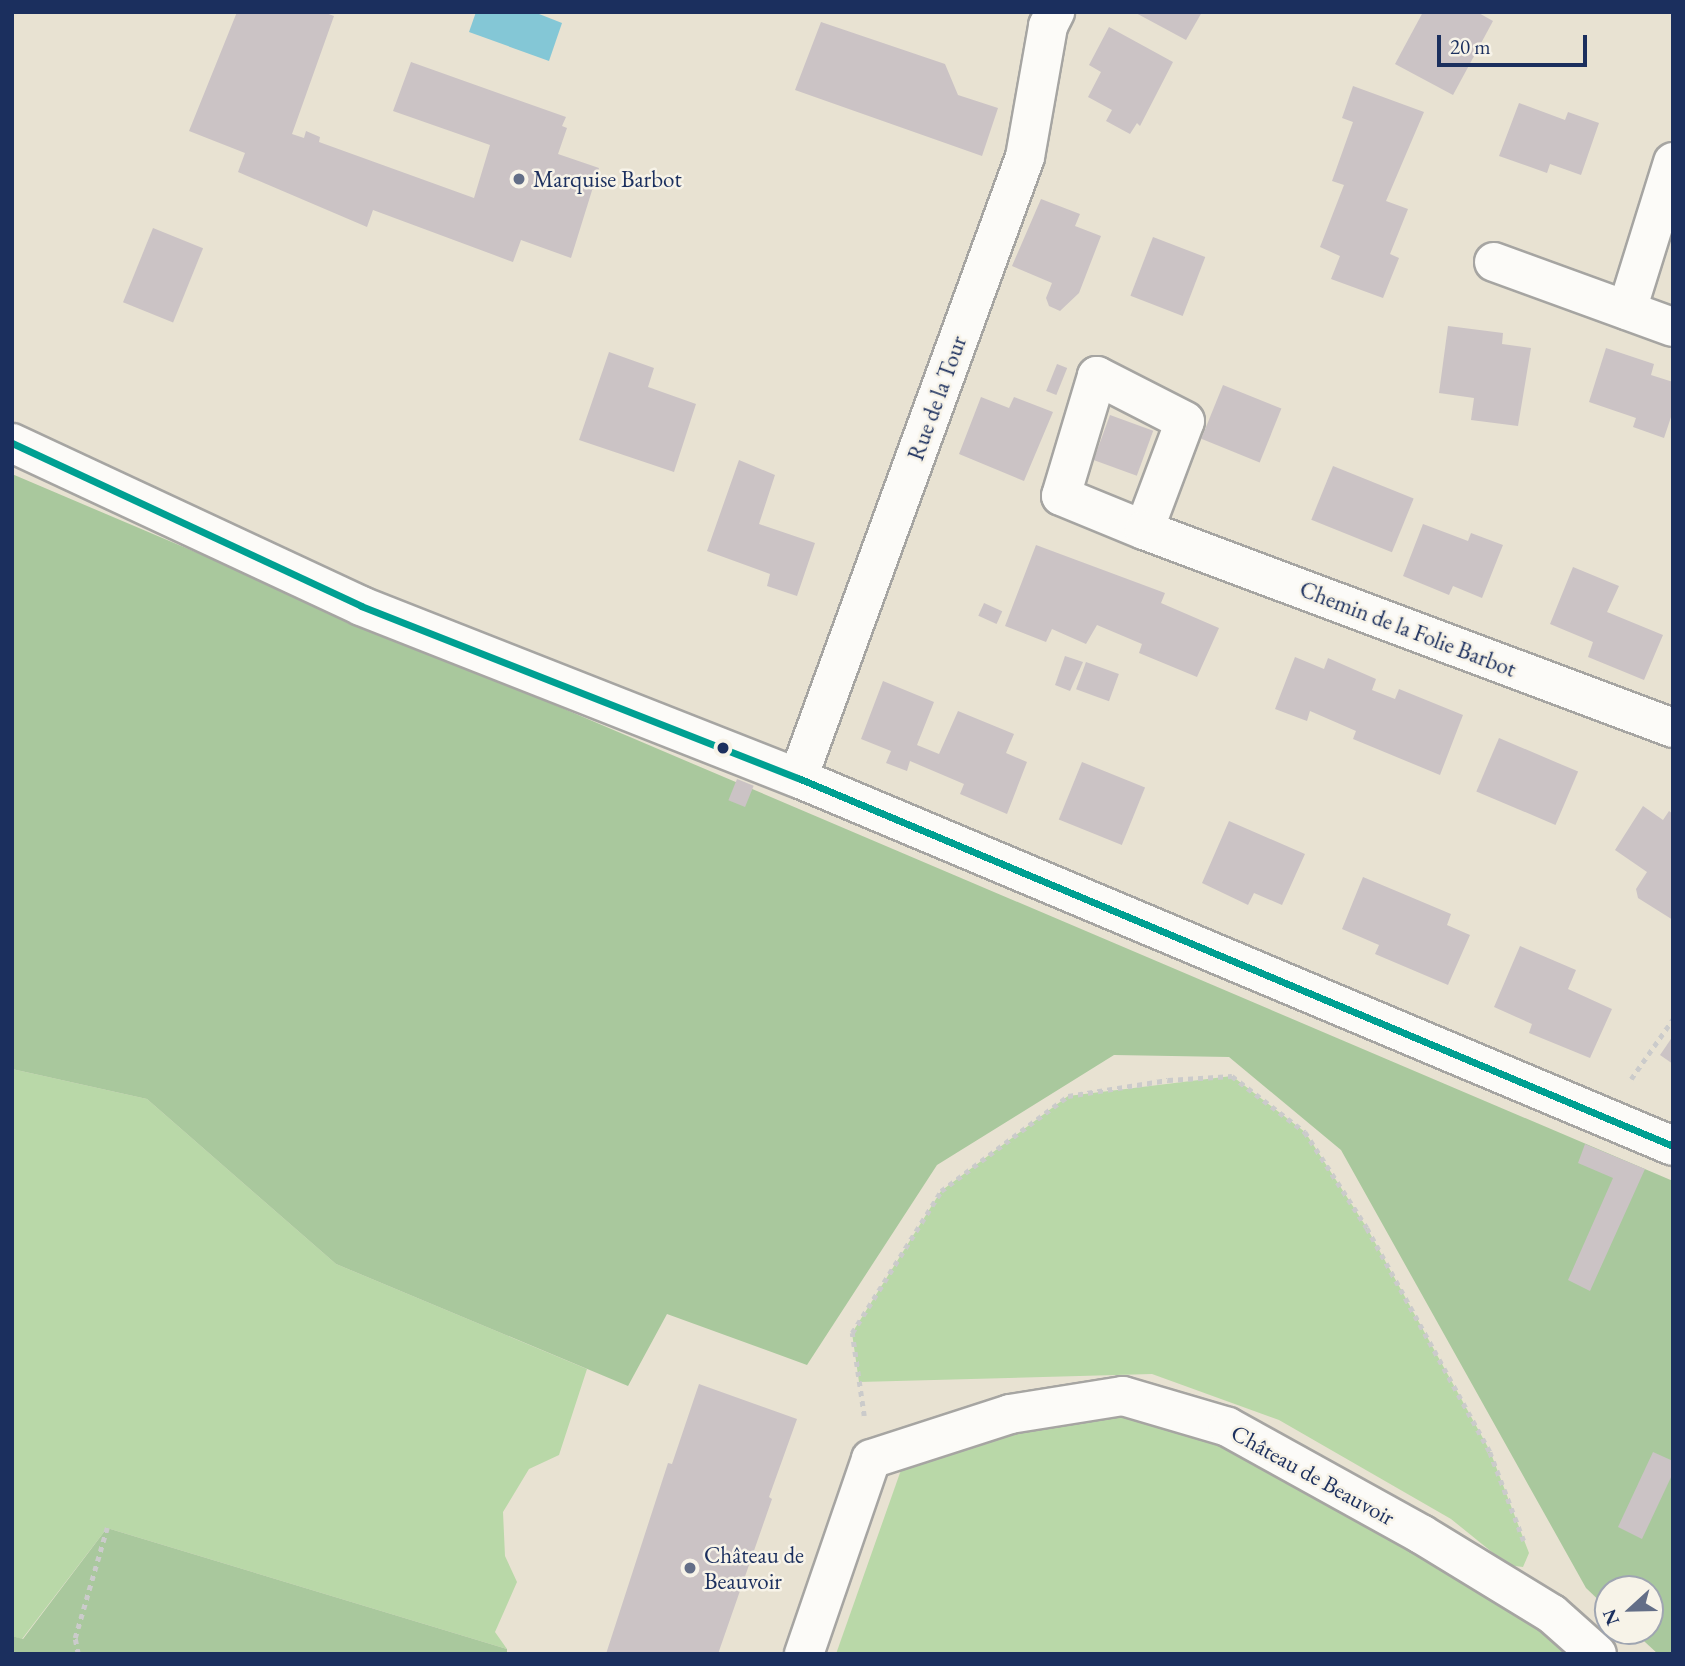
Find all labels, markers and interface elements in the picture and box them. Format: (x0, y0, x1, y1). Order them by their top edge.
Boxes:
scale bar (1440, 21, 1590, 65)
text: 20 m (1450, 33, 1491, 60)
place label: Marquise Barbot (533, 165, 682, 193)
marker: Marquise Barbot (511, 171, 527, 187)
street label: Rue de la Tour (902, 332, 972, 464)
street label: Chemin de la Folie Barbot (1296, 575, 1520, 683)
unlabelled marker (716, 741, 730, 755)
street label: Château de Beauvoir (1226, 1419, 1400, 1531)
place label: Château de Beauvoir (704, 1541, 804, 1595)
marker: Château de Beauvoir (682, 1560, 698, 1576)
north arrow (1594, 1575, 1664, 1645)
text: N (1596, 1605, 1625, 1629)

